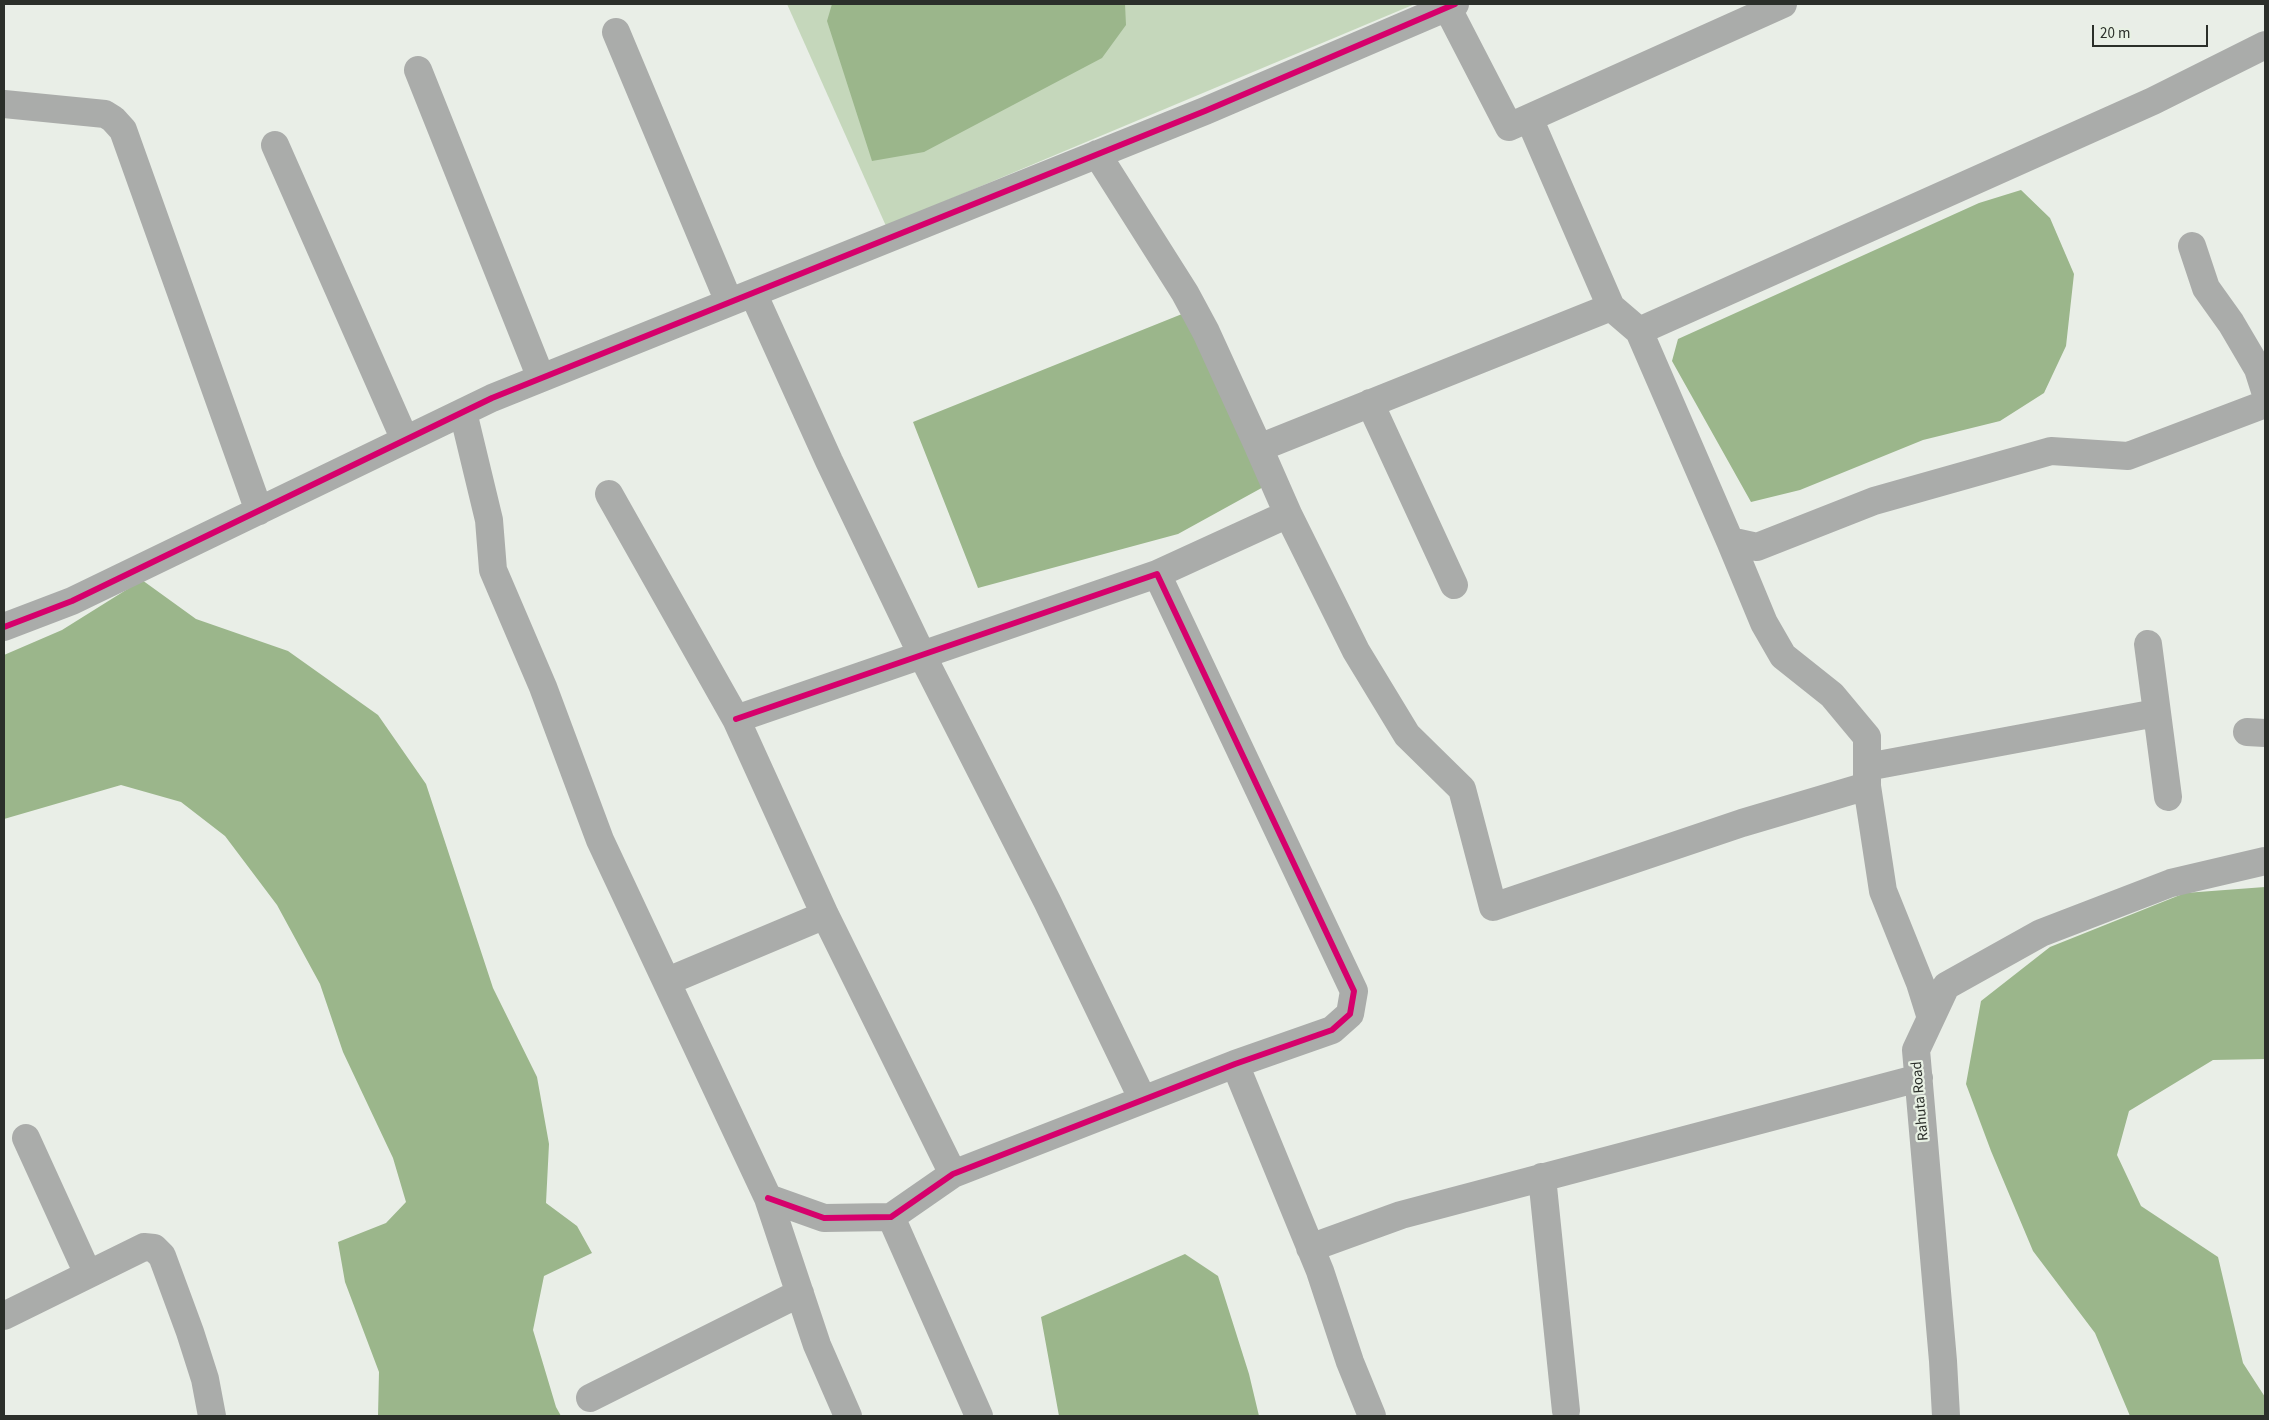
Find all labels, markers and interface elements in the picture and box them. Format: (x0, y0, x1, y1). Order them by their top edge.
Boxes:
scale bar (2094, 15, 2210, 47)
text: 20 m (2100, 23, 2130, 44)
street label: Rahuta Road (1909, 1060, 1933, 1142)

